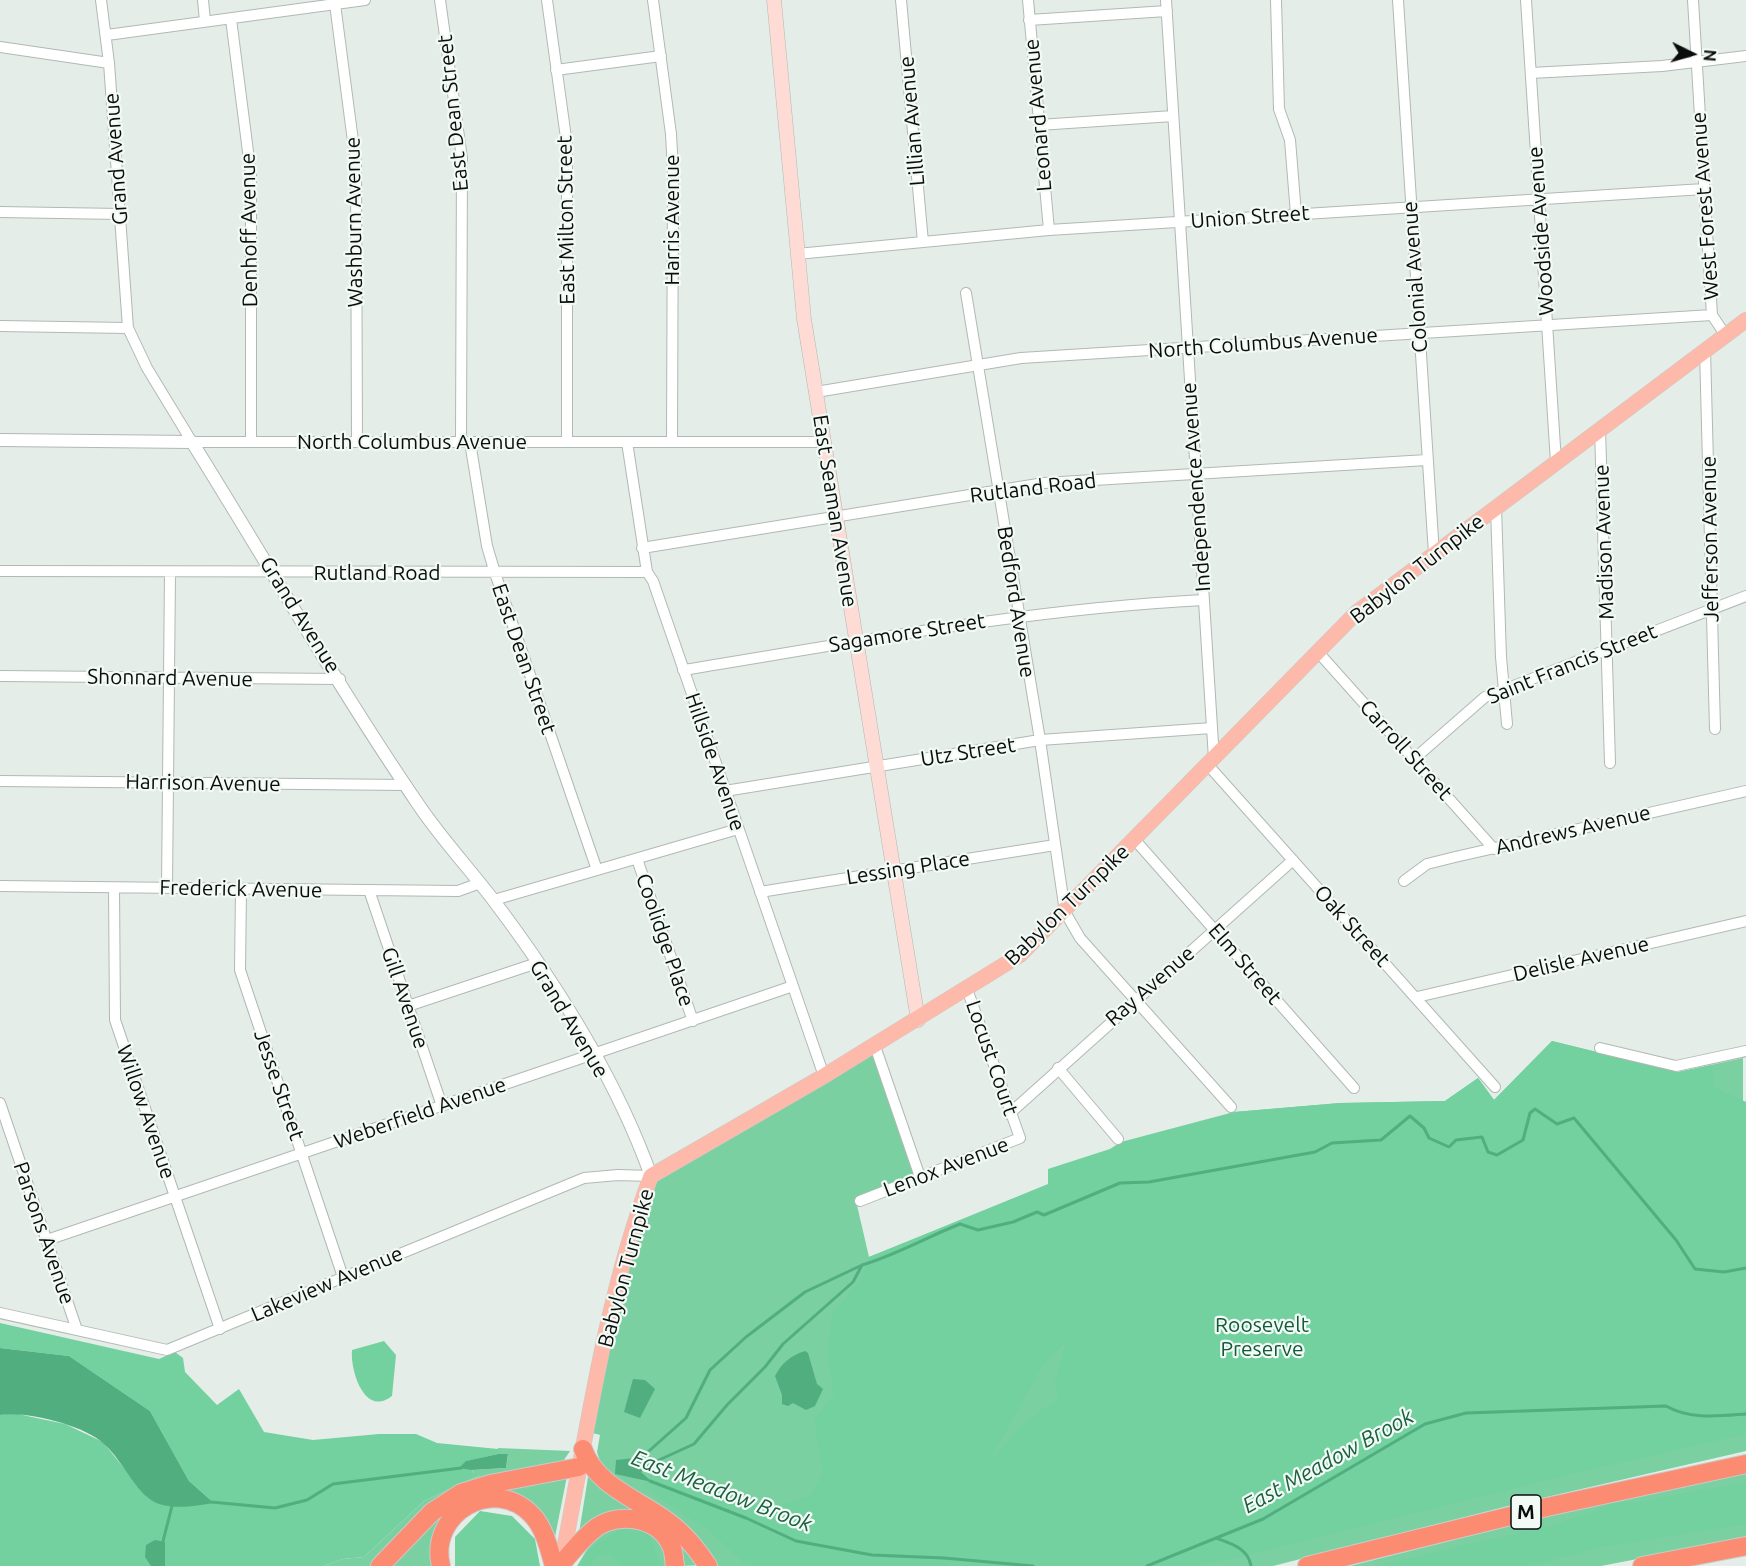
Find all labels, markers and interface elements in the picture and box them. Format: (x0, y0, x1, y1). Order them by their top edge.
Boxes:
north arrow (1662, 24, 1722, 84)
street label: East Dean Street (432, 33, 474, 193)
street label: Leonard Avenue (1019, 38, 1057, 192)
text: N (1700, 49, 1719, 62)
street label: Lillian Avenue (894, 55, 930, 187)
street label: Grand Avenue (99, 92, 133, 226)
street label: West Forest Avenue (1686, 111, 1724, 301)
street label: East Milton Street (552, 135, 580, 305)
street label: Washburn Avenue (340, 136, 368, 308)
street label: Woodside Avenue (1523, 146, 1559, 316)
street label: Denhoff Avenue (235, 153, 263, 307)
street label: Harris Avenue (659, 154, 685, 286)
street label: Union Street (1190, 200, 1310, 234)
street label: Colonial Avenue (1397, 200, 1433, 354)
street label: North Columbus Avenue (1147, 322, 1379, 364)
street label: Independence Avenue (1176, 381, 1216, 593)
street label: East Seaman Avenue (807, 413, 863, 609)
street label: North Columbus Avenue (297, 429, 527, 455)
street label: Jefferson Avenue (1696, 456, 1724, 622)
street label: Madison Avenue (1589, 464, 1619, 620)
street label: Rutland Road (968, 468, 1098, 508)
street label: Babylon Turnpike (1345, 509, 1489, 629)
street label: Bedford Avenue (992, 524, 1040, 680)
street label: Grand Avenue (254, 552, 346, 678)
street label: Rutland Road (313, 560, 441, 586)
street label: East Dean Street (486, 580, 562, 738)
street label: Sagamore Street (827, 608, 987, 658)
street label: Saint Francis Street (1483, 618, 1661, 710)
street label: Shonnard Avenue (87, 664, 253, 692)
street label: Hillside Avenue (680, 690, 750, 834)
street label: Carroll Street (1354, 695, 1458, 805)
street label: Utz Street (919, 732, 1017, 772)
street label: Harrison Avenue (125, 769, 281, 797)
street label: Andrews Avenue (1493, 800, 1653, 860)
street label: Babylon Turnpike (999, 839, 1135, 971)
street label: Lessing Place (844, 846, 972, 890)
street label: Coolidge Place (630, 870, 700, 1010)
street label: Frederick Avenue (159, 875, 323, 903)
street label: Oak Street (1309, 880, 1395, 972)
street label: Elm Street (1203, 918, 1287, 1010)
street label: Delisle Avenue (1511, 931, 1651, 987)
street label: Ray Avenue (1100, 941, 1200, 1031)
street label: Gill Avenue (376, 944, 434, 1052)
street label: Grand Avenue (524, 956, 614, 1082)
street label: Locust Court (961, 997, 1023, 1119)
street label: Jesse Street (248, 1026, 310, 1144)
street label: Willow Avenue (111, 1042, 181, 1182)
street label: Weberfield Avenue (331, 1072, 509, 1154)
street label: Lenox Avenue (880, 1131, 1012, 1203)
street label: Parsons Avenue (8, 1158, 80, 1308)
street label: Babylon Turnpike (593, 1186, 659, 1350)
street label: Lakeview Avenue (247, 1241, 407, 1327)
park label: Roosevelt Preserve (1215, 1312, 1309, 1362)
water label: East Meadow Brook (1238, 1403, 1418, 1519)
water label: East Meadow Brook (628, 1444, 816, 1538)
road number: M (1511, 1495, 1541, 1529)

